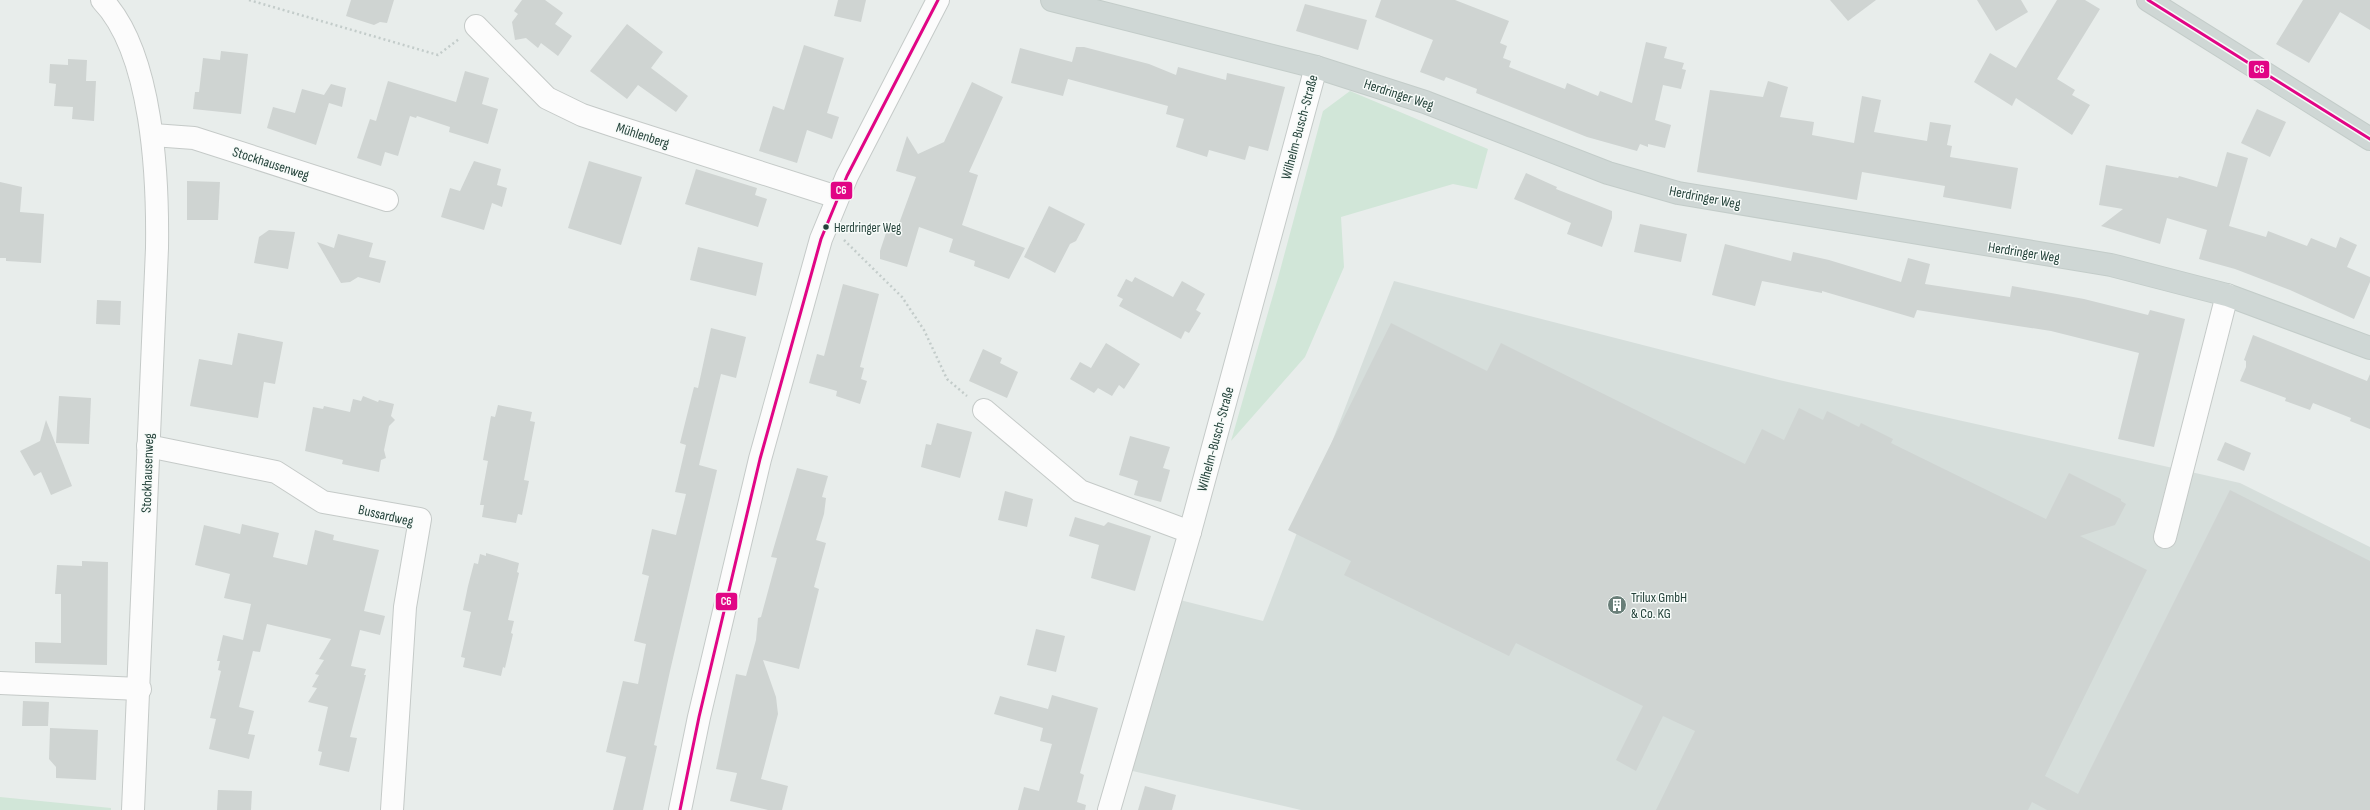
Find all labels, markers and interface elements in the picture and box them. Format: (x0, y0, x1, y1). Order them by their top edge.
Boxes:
line badge: C6 (2248, 60, 2270, 79)
text: C6 (2254, 63, 2264, 76)
street label: Wilhelm-Busch-Straße (1277, 73, 1322, 181)
street label: Herdringer Weg (1362, 75, 1436, 114)
street label: Mühlenberg (614, 119, 672, 152)
street label: Stockhausenweg (230, 143, 312, 184)
line badge: C6 (830, 181, 853, 200)
street label: Herdringer Weg (1668, 182, 1743, 213)
text: C6 (836, 184, 846, 197)
place label: Herdringer Weg (834, 220, 901, 236)
marker: Herdringer Weg (821, 222, 831, 232)
street label: Herdringer Weg (1987, 238, 2061, 267)
street label: Wilhelm-Busch-Straße (1193, 385, 1238, 493)
street label: Stockhausenweg (138, 432, 157, 513)
street label: Bussardweg (357, 501, 415, 530)
place label: Trilux GmbH & Co. KG (1631, 589, 1687, 622)
line badge: C6 (715, 592, 738, 611)
building icon: Trilux GmbH & Co. KG (1606, 594, 1628, 616)
text: C6 (721, 595, 731, 608)

